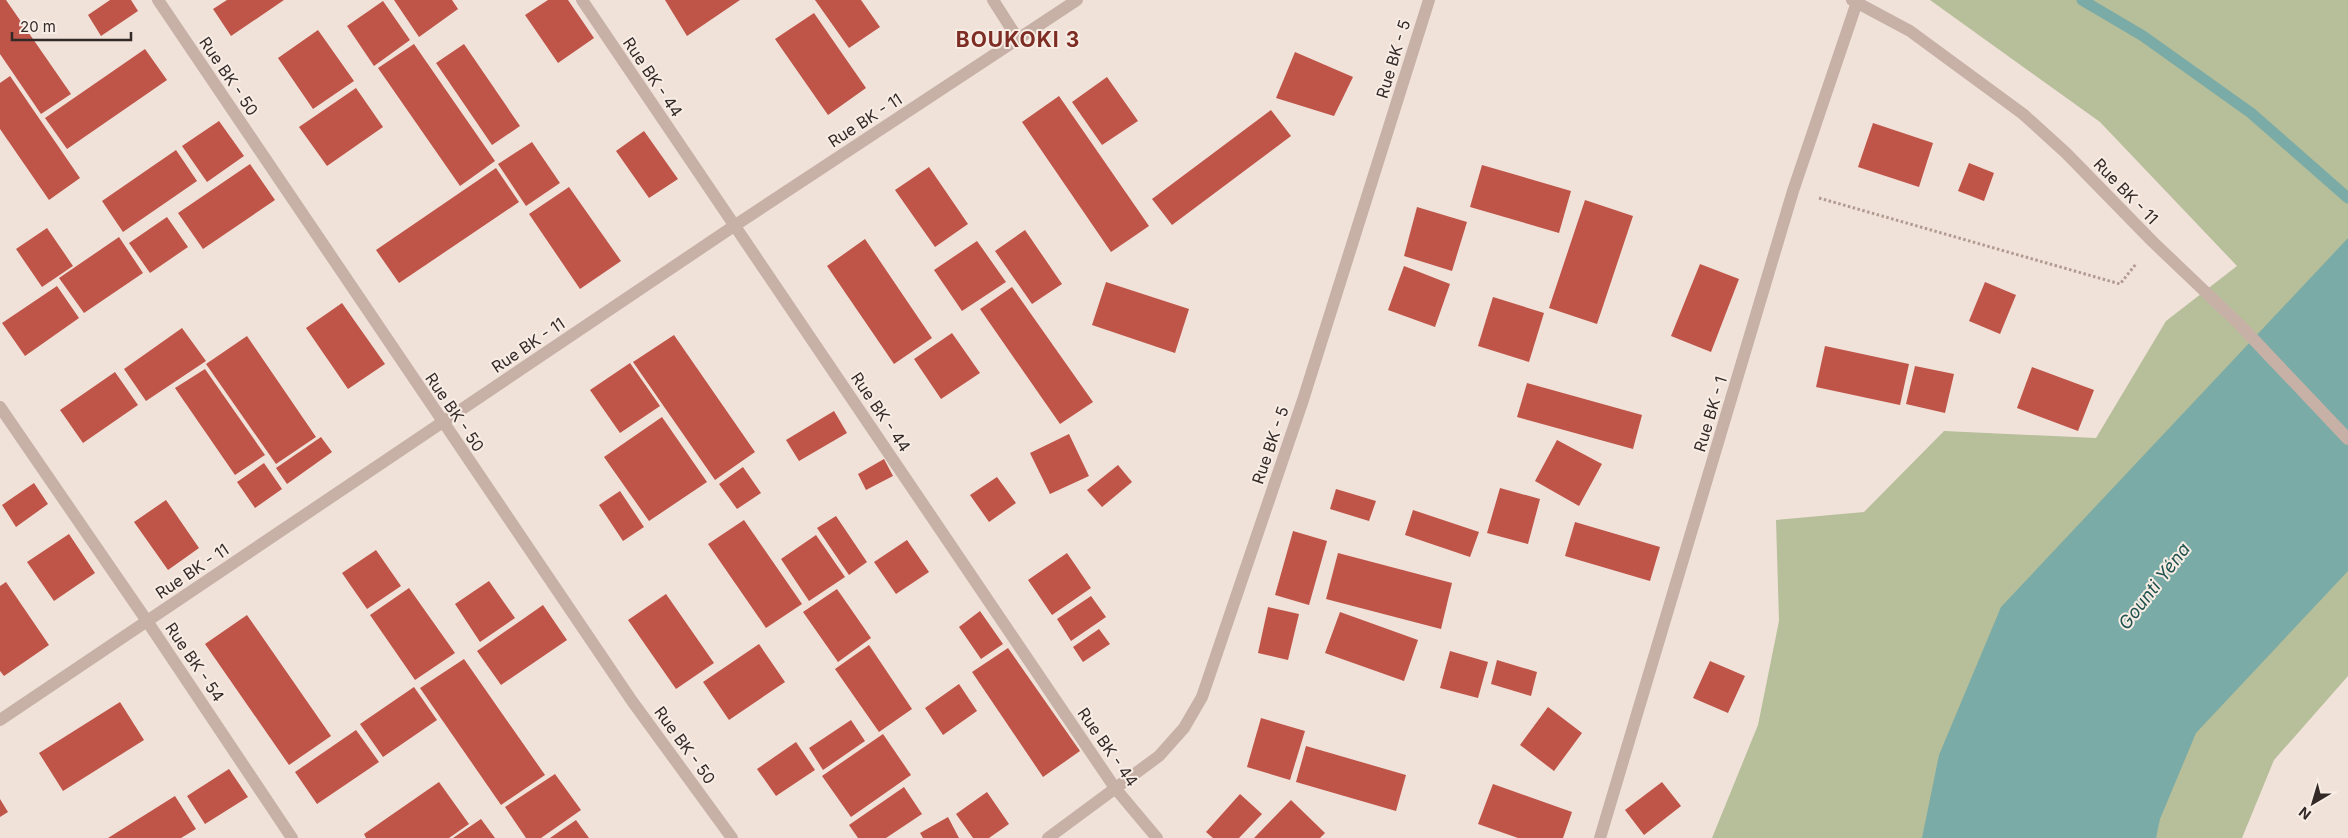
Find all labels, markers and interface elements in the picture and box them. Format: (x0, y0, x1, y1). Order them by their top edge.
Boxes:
scale bar (12, 10, 131, 42)
text: 20 m (20, 17, 56, 36)
street label: Rue BK - 5 (1372, 17, 1414, 101)
district label: BOUKOKI 3 (956, 27, 1080, 52)
street label: Rue BK - 50 (195, 33, 263, 119)
street label: Rue BK - 44 (619, 33, 687, 121)
street label: Rue BK - 11 (824, 89, 906, 151)
street label: Rue BK - 11 (2090, 154, 2162, 228)
street label: Rue BK - 11 (488, 313, 568, 377)
street label: Rue BK - 44 (847, 368, 915, 456)
street label: Rue BK - 50 (421, 369, 489, 455)
street label: Rue BK - 1 (1689, 374, 1731, 454)
street label: Rue BK - 5 (1247, 404, 1293, 486)
street label: Rue BK - 11 (152, 539, 232, 603)
water label: Gounti Yéna (2114, 539, 2194, 633)
street label: Rue BK - 54 (161, 619, 229, 705)
street label: Rue BK - 50 (650, 702, 720, 788)
street label: Rue BK - 44 (1073, 704, 1143, 790)
north arrow (2288, 778, 2338, 828)
text: N (2295, 804, 2314, 824)

